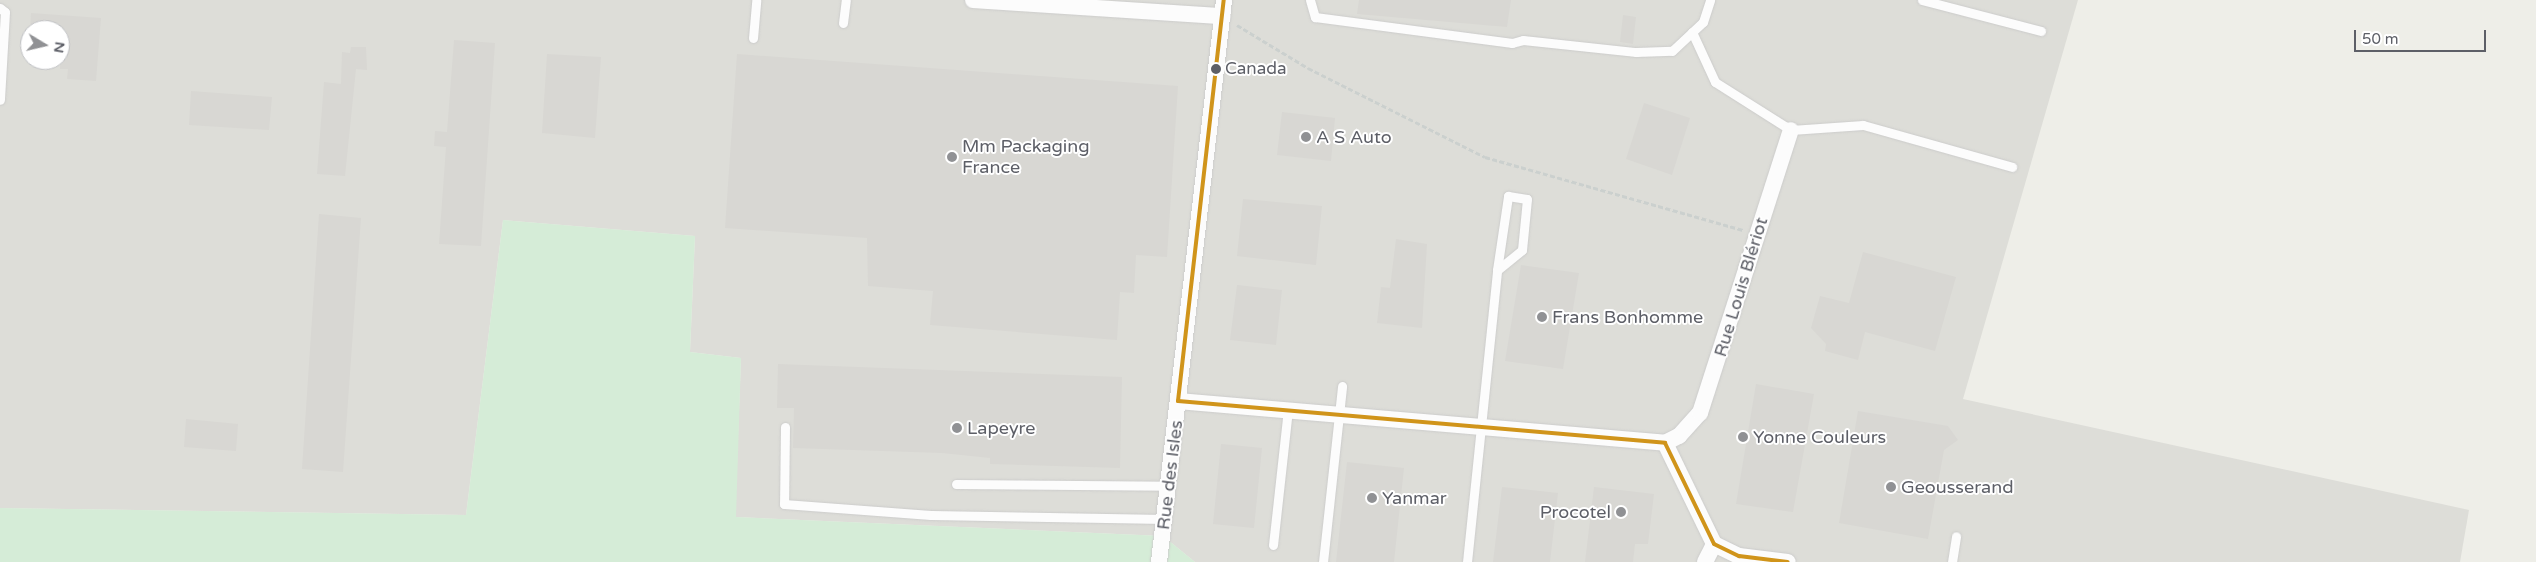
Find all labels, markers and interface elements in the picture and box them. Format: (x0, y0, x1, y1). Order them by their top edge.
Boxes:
north arrow (20, 20, 70, 70)
scale bar (2356, 20, 2488, 52)
text: 50 m (2362, 30, 2399, 48)
text: N (50, 40, 69, 54)
place label: Canada (1225, 59, 1287, 79)
marker: Canada (1211, 64, 1221, 74)
place label: A S Auto (1316, 126, 1392, 148)
marker: A S Auto (1300, 131, 1312, 143)
place label: Mm Packaging France (962, 136, 1090, 178)
marker: Mm Packaging France (946, 151, 958, 163)
street label: Rue Louis Blériot (1709, 215, 1773, 359)
place label: Frans Bonhomme (1552, 306, 1703, 328)
marker: Frans Bonhomme (1536, 311, 1548, 323)
place label: Lapeyre (967, 417, 1035, 439)
street label: Rue des Isles (1153, 419, 1187, 531)
marker: Lapeyre (951, 422, 963, 434)
place label: Yonne Couleurs (1753, 426, 1886, 448)
marker: Yonne Couleurs (1737, 431, 1749, 443)
place label: Geousserand (1901, 476, 2014, 498)
marker: Geousserand (1885, 481, 1897, 493)
place label: Yanmar (1382, 487, 1447, 509)
marker: Yanmar (1366, 492, 1378, 504)
place label: Procotel (1540, 501, 1611, 523)
marker: Procotel (1615, 506, 1627, 518)

